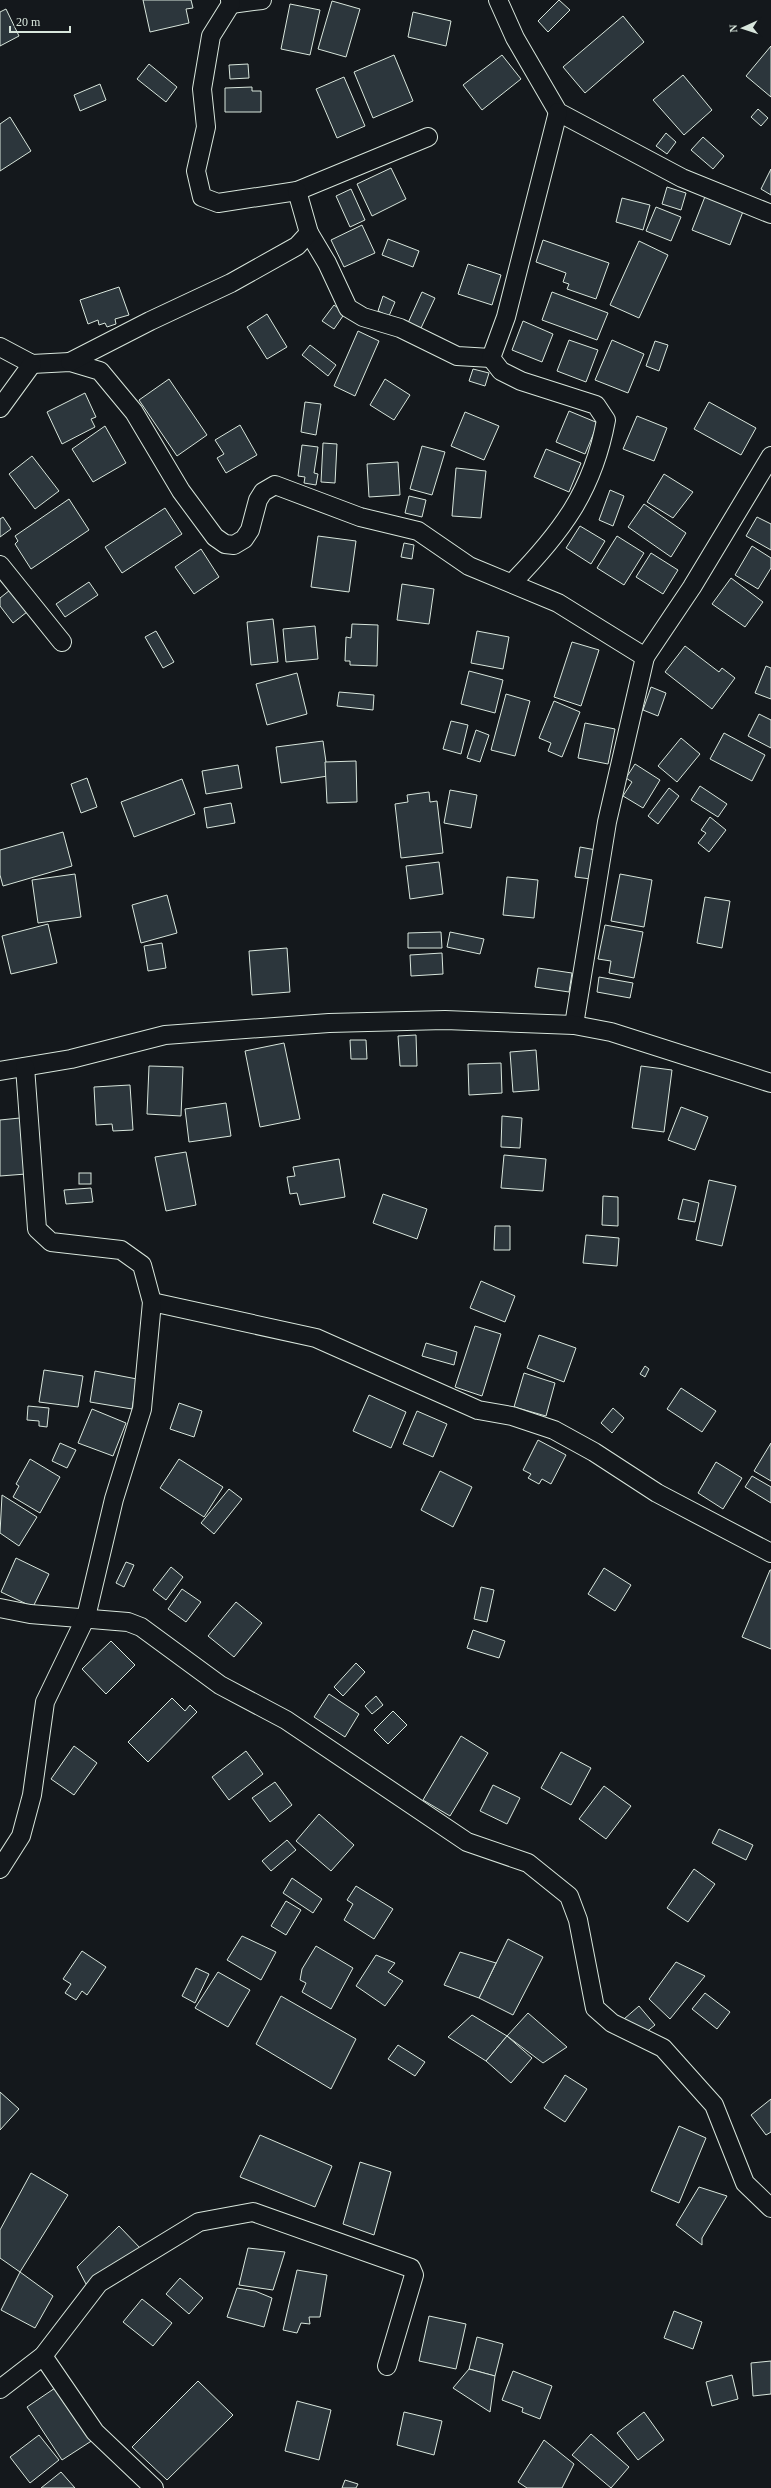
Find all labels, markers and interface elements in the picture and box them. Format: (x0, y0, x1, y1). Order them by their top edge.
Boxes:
scale bar (10, 8, 70, 34)
north arrow (723, 8, 763, 48)
text: 20 m (16, 15, 41, 29)
text: N (727, 24, 739, 33)

